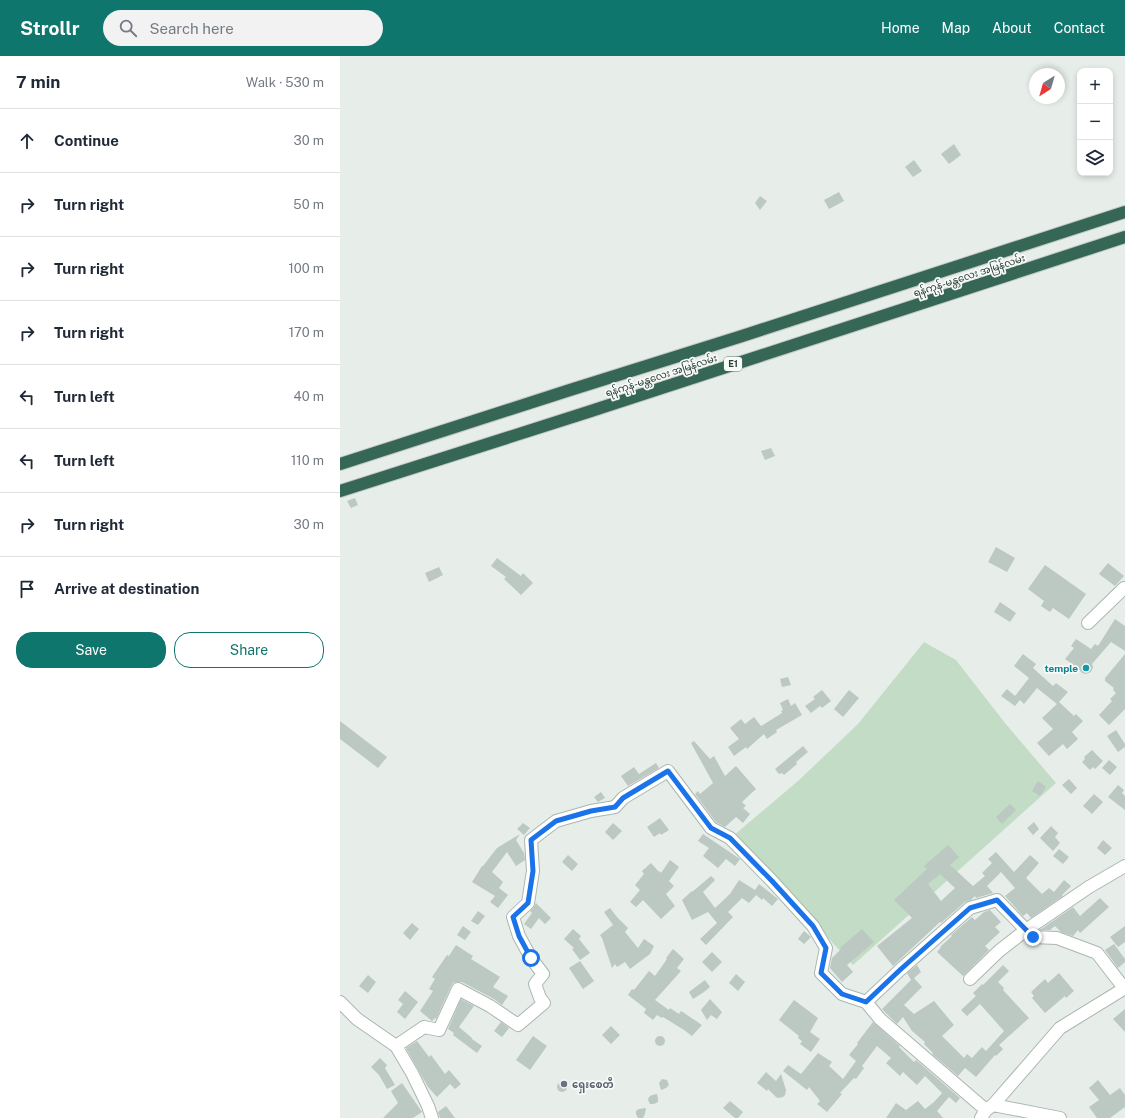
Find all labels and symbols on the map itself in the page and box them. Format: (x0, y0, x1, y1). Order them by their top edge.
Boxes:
north arrow (1029, 68, 1065, 104)
street label: ရန်ကုန်-မန္တလေး အမြန်လမ်း (911, 250, 1027, 302)
street label: ရန်ကုန်-မန္တလေး အမြန်လမ်း (603, 350, 719, 402)
road number: E1 (724, 357, 742, 371)
place label: temple (1044, 662, 1078, 674)
marker: temple (1081, 663, 1091, 673)
route end (1024, 928, 1042, 946)
route start (522, 949, 540, 967)
place label: ရှေးစေတီ (572, 1077, 614, 1094)
marker: ရှေးစေတီ (559, 1079, 569, 1089)

